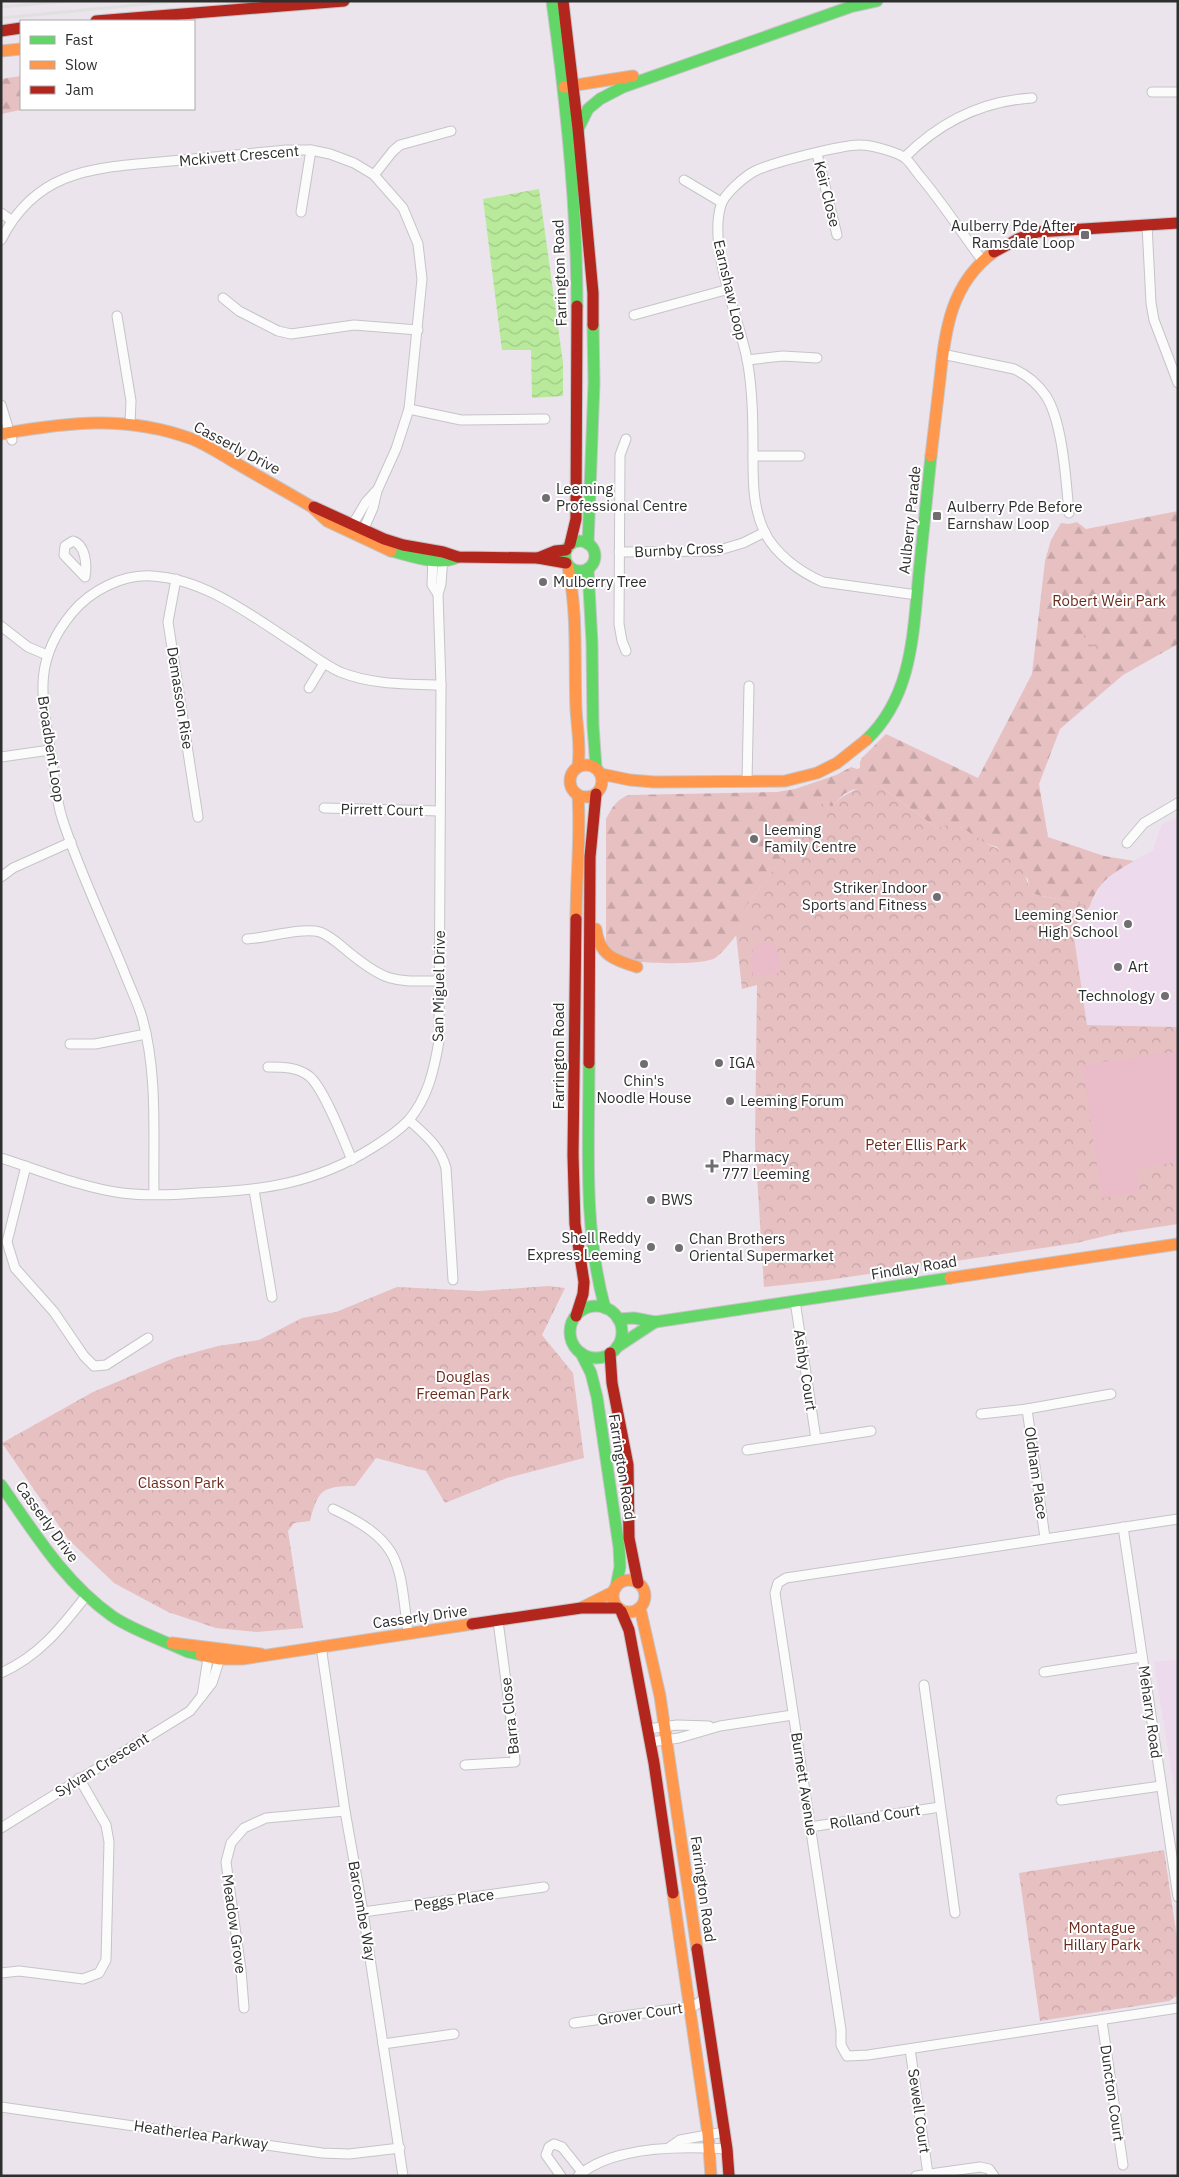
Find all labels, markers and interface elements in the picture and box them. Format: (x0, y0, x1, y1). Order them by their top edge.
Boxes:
legend (20, 20, 195, 110)
text: Fast (65, 30, 93, 49)
text: Slow (65, 55, 98, 74)
text: Jam (65, 80, 94, 99)
street label: Mckivett Crescent (178, 141, 300, 170)
street label: Keir Close (810, 159, 845, 229)
place label: Aulberry Pde After Ramsdale Loop (951, 216, 1075, 252)
street label: Farrington Road (548, 219, 571, 327)
marker: Aulberry Pde After Ramsdale Loop (1079, 229, 1091, 241)
street label: Earnshaw Loop (710, 238, 751, 342)
street label: Casserly Drive (191, 417, 284, 478)
street label: Aulberry Parade (894, 465, 925, 575)
place label: Leeming Professional Centre (556, 479, 688, 515)
marker: Leeming Professional Centre (540, 492, 552, 504)
place label: Aulberry Pde Before Earnshaw Loop (947, 497, 1083, 533)
marker: Aulberry Pde Before Earnshaw Loop (931, 510, 943, 522)
street label: Burnby Cross (634, 538, 724, 561)
place label: Mulberry Tree (553, 572, 647, 591)
marker: Mulberry Tree (537, 576, 549, 588)
park label: Robert Weir Park (1052, 591, 1166, 610)
street label: Demasson Rise (163, 645, 198, 750)
street label: Broadbent Loop (34, 694, 69, 803)
street label: Pirrett Court (340, 799, 424, 820)
place label: Leeming Family Centre (764, 820, 857, 856)
marker: Leeming Family Centre (748, 833, 760, 845)
place label: Striker Indoor Sports and Fitness (802, 878, 927, 914)
marker: Striker Indoor Sports and Fitness (931, 891, 943, 903)
place label: Leeming Senior High School (1014, 905, 1118, 941)
marker: Leeming Senior High School (1122, 918, 1134, 930)
street label: San Miguel Drive (428, 930, 449, 1042)
place label: Art (1128, 957, 1148, 976)
marker: Art (1112, 961, 1124, 973)
place label: Technology (1078, 986, 1156, 1005)
marker: Technology (1159, 990, 1171, 1002)
street label: Farrington Road (549, 1002, 568, 1110)
place label: IGA (729, 1053, 755, 1072)
marker: IGA (713, 1057, 725, 1069)
marker: Chin's Noodle House (638, 1058, 650, 1070)
place label: Chin's Noodle House (596, 1071, 692, 1107)
place label: Leeming Forum (740, 1091, 844, 1110)
marker: Leeming Forum (724, 1095, 736, 1107)
park label: Peter Ellis Park (865, 1135, 967, 1154)
place label: Pharmacy 777 Leeming (722, 1147, 810, 1183)
marker: Pharmacy 777 Leeming (706, 1160, 718, 1172)
place label: BWS (661, 1190, 693, 1209)
marker: BWS (645, 1194, 657, 1206)
place label: Shell Reddy Express Leeming (527, 1228, 642, 1264)
place label: Chan Brothers Oriental Supermarket (689, 1229, 834, 1265)
marker: Shell Reddy Express Leeming (645, 1241, 657, 1253)
marker: Chan Brothers Oriental Supermarket (673, 1242, 685, 1254)
street label: Findlay Road (870, 1251, 958, 1284)
street label: Ashby Court (790, 1328, 821, 1412)
park label: Douglas Freeman Park (416, 1367, 510, 1403)
street label: Farrington Road (605, 1413, 640, 1521)
street label: Oldham Place (1021, 1425, 1052, 1521)
park label: Classon Park (138, 1473, 224, 1492)
street label: Casserly Drive (12, 1478, 83, 1566)
street label: Casserly Drive (371, 1600, 468, 1633)
street label: Meharry Road (1135, 1664, 1166, 1760)
street label: Barra Close (496, 1676, 523, 1756)
street label: Sylvan Crescent (51, 1728, 152, 1801)
street label: Burnett Avenue (787, 1731, 822, 1837)
street label: Rolland Court (828, 1800, 922, 1833)
street label: Farrington Road (687, 1835, 720, 1943)
street label: Barcombe Way (344, 1859, 381, 1963)
street label: Meadow Grove (218, 1873, 251, 1975)
street label: Peggs Place (413, 1884, 495, 1915)
park label: Montague Hillary Park (1063, 1918, 1141, 1954)
street label: Grover Court (596, 1998, 684, 2029)
street label: Duncton Court (1096, 2043, 1129, 2142)
street label: Sewell Court (904, 2067, 935, 2154)
street label: Heatherlea Parkway (133, 2116, 270, 2153)

